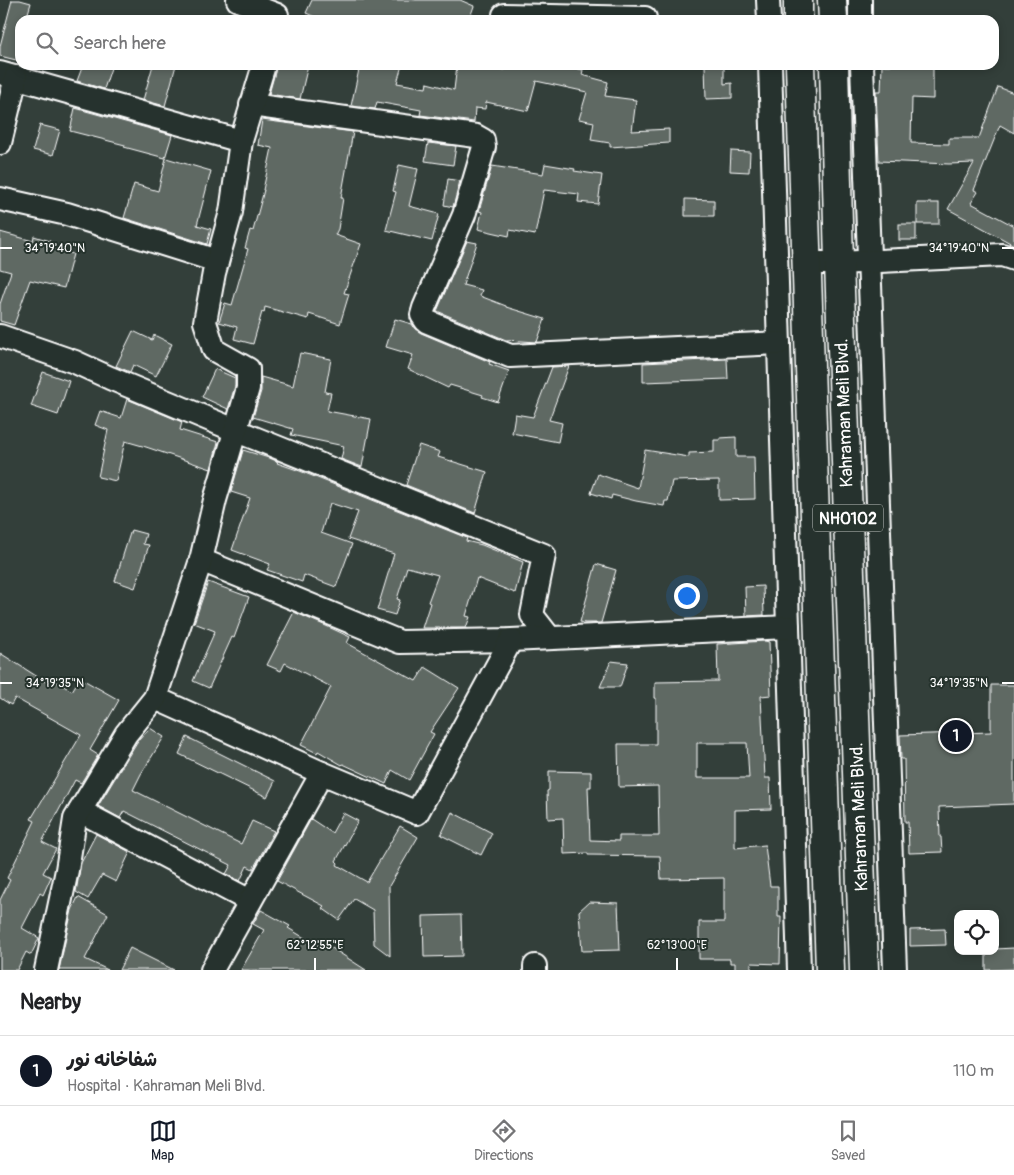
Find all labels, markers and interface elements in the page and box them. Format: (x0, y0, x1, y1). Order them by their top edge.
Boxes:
search box (15, 15, 999, 70)
icon: search (33, 29, 61, 57)
text: Search here (73, 31, 166, 55)
text: 34°19'40"N (25, 241, 85, 256)
text: 34°19'40"N (929, 241, 989, 256)
street label: Kahraman Meli Blvd. (830, 338, 859, 488)
road number: NH0102 (813, 504, 883, 532)
your location (674, 583, 700, 609)
text: 34°19'35"N (26, 676, 84, 691)
text: 34°19'35"N (930, 676, 988, 691)
pin: 1 (940, 717, 972, 755)
street label: Kahraman Meli Blvd. (845, 742, 874, 892)
map controls (954, 910, 999, 955)
button: locate (954, 910, 999, 955)
text: 62°12'55"E (287, 938, 343, 953)
text: 62°13'00"E (647, 938, 707, 953)
text: Nearby (20, 989, 81, 1016)
text: شفاخانه نور (67, 1048, 157, 1072)
text: 1 (33, 1061, 39, 1081)
text: 110 m (953, 1061, 994, 1081)
text: Hospital · Kahraman Meli Blvd. (67, 1076, 265, 1096)
tab: Map (149, 1117, 177, 1164)
tab: Directions (474, 1117, 533, 1164)
tab: Saved (831, 1117, 865, 1164)

